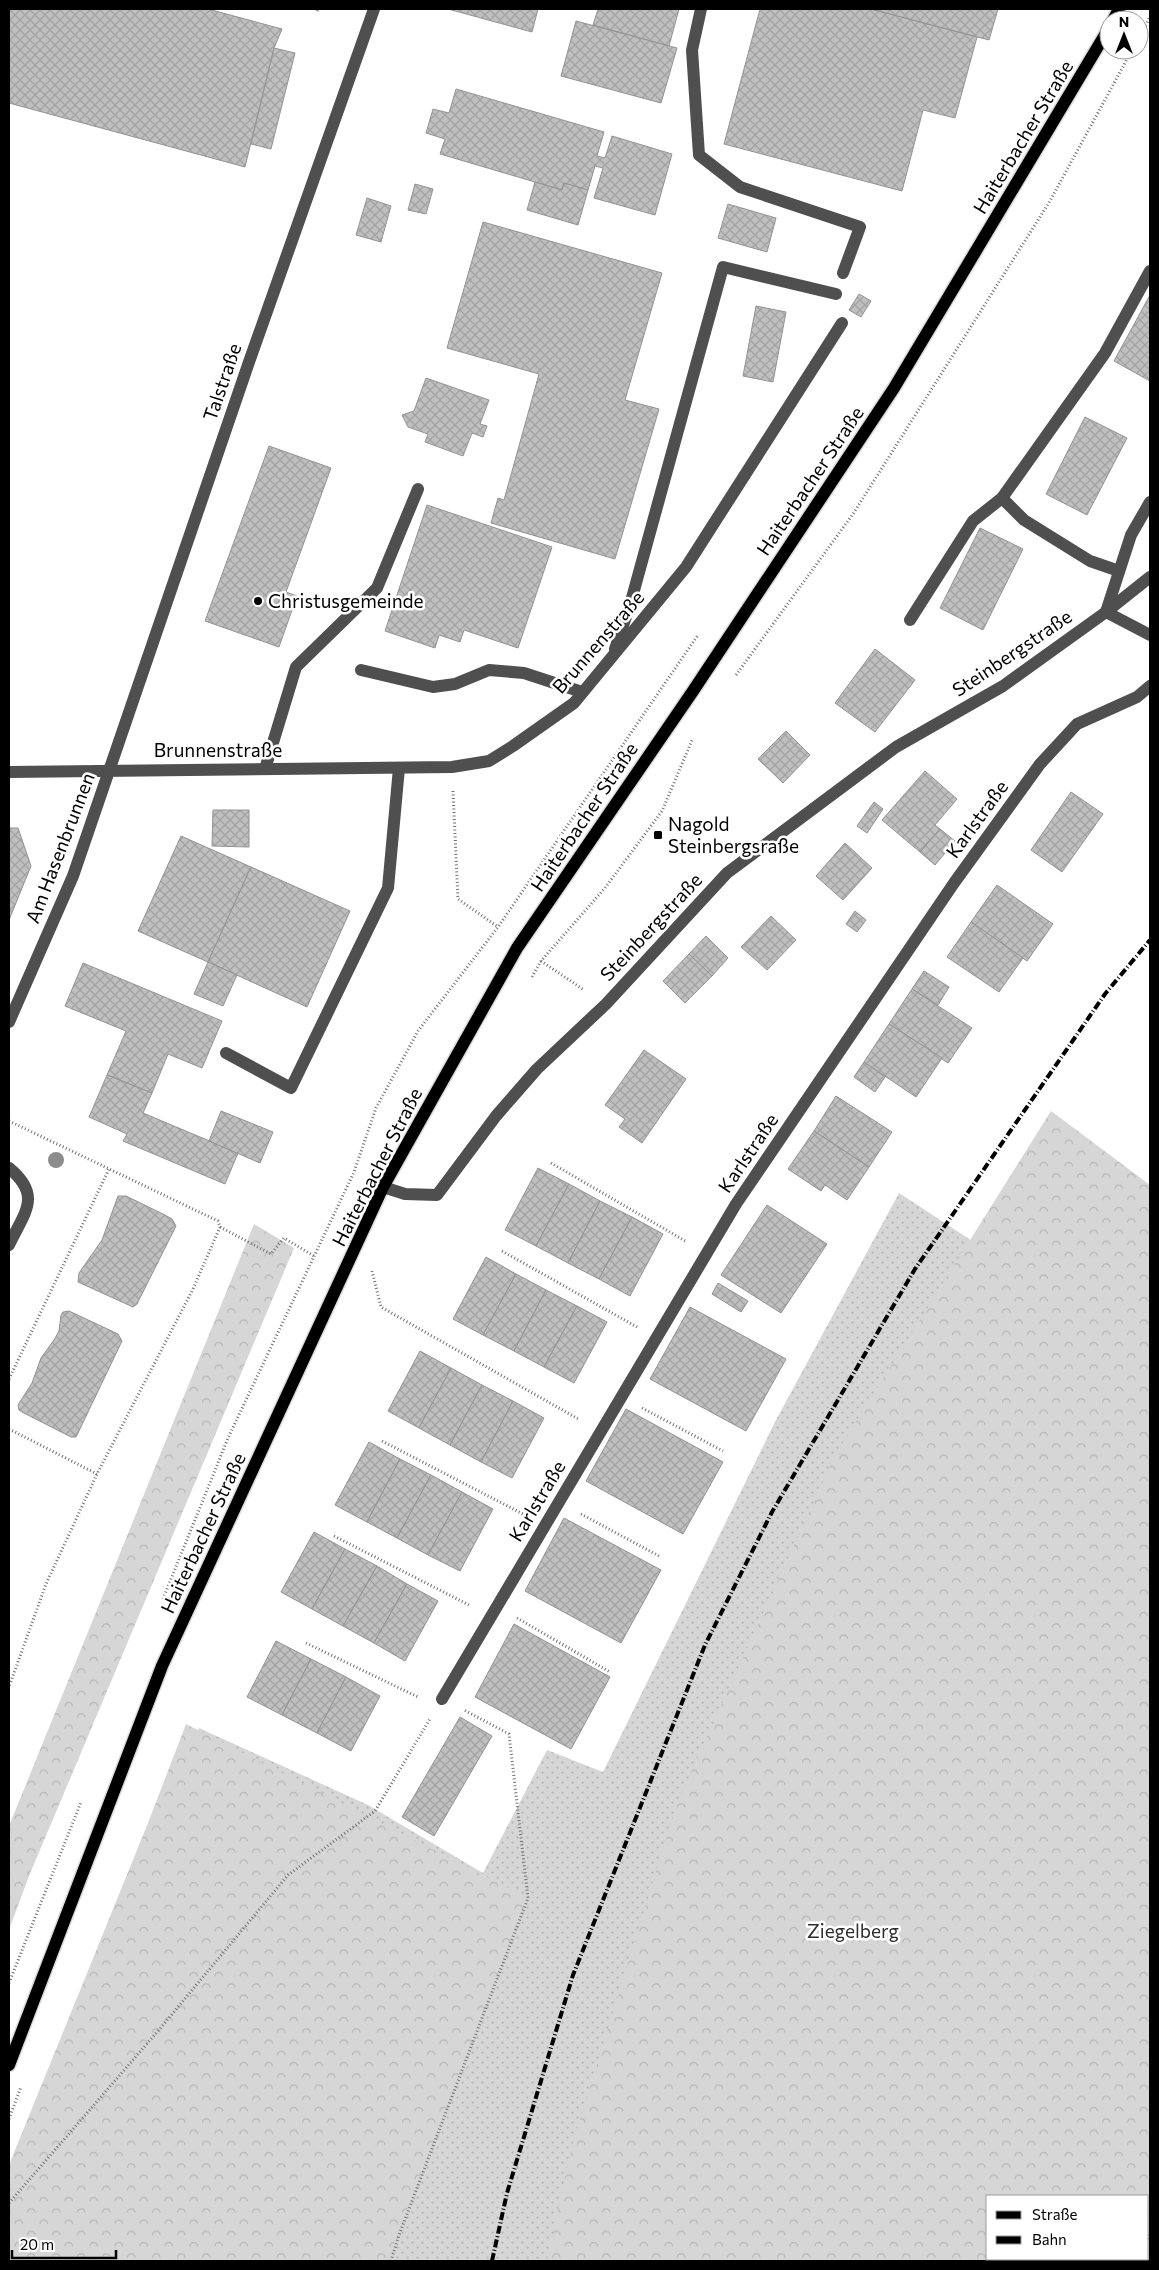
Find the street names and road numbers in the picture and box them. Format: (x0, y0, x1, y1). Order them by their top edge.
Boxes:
street label: Haiterbacher Straße (968, 56, 1077, 218)
street label: Talstraße (198, 340, 246, 424)
street label: Haiterbacher Straße (751, 402, 868, 560)
street label: Brunnenstraße (547, 586, 648, 698)
street label: Steinbergstraße (948, 604, 1076, 701)
street label: Brunnenstraße (154, 738, 282, 761)
street label: Haiterbacher Straße (525, 738, 642, 896)
street label: Am Hasenbrunnen (20, 769, 99, 926)
street label: Karlstraße (941, 775, 1012, 862)
street label: Steinbergstraße (595, 868, 706, 985)
street label: Haiterbacher Straße (327, 1084, 426, 1250)
street label: Karlstraße (713, 1109, 782, 1197)
street label: Haiterbacher Straße (155, 1449, 250, 1617)
street label: Karlstraße (503, 1456, 570, 1545)

